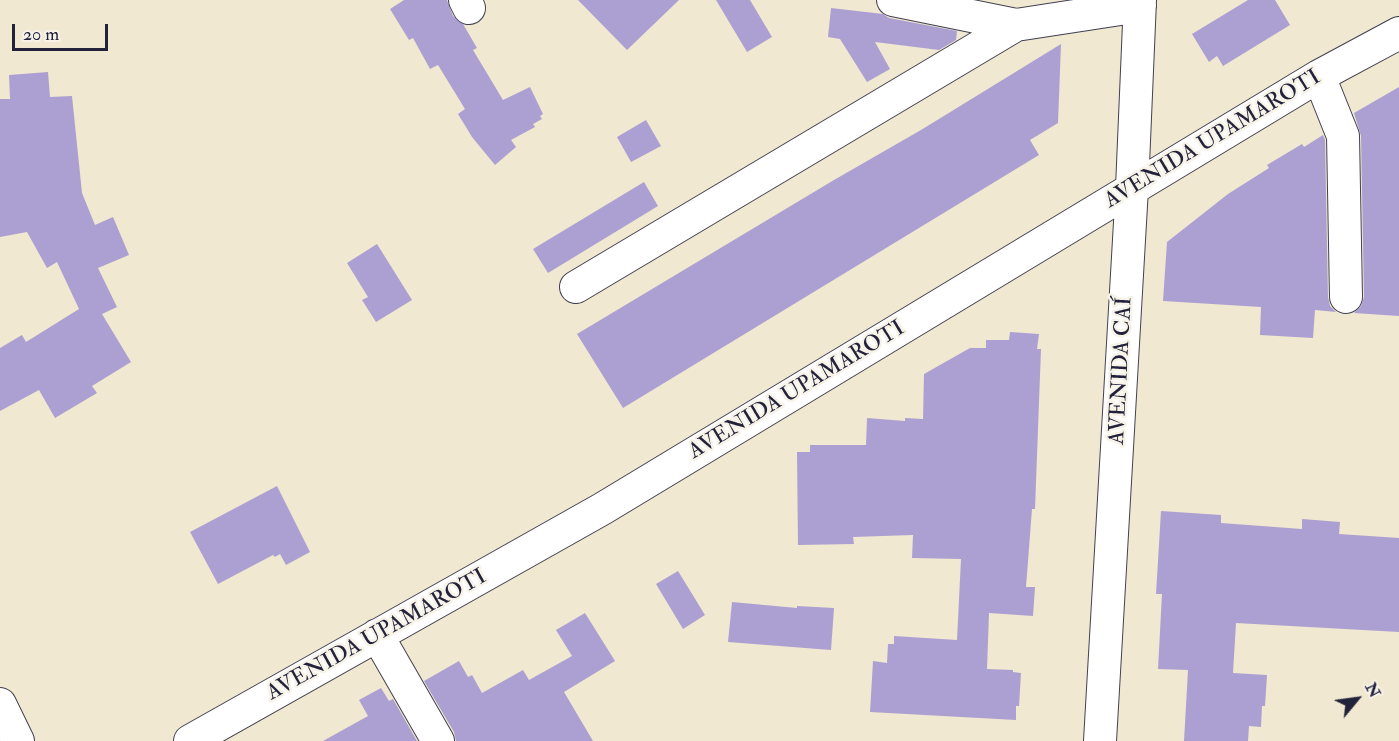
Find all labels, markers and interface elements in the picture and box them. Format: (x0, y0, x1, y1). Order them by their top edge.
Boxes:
scale bar (15, 12, 111, 50)
text: 20 m (23, 23, 59, 46)
street label: AVENIDA UPAMAROTI (1100, 65, 1326, 215)
street label: AVENIDA CAÍ (1105, 297, 1139, 445)
street label: AVENIDA UPAMAROTI (684, 316, 910, 466)
street label: AVENIDA UPAMAROTI (263, 565, 491, 707)
north arrow (1327, 669, 1387, 729)
text: N (1361, 679, 1385, 701)

